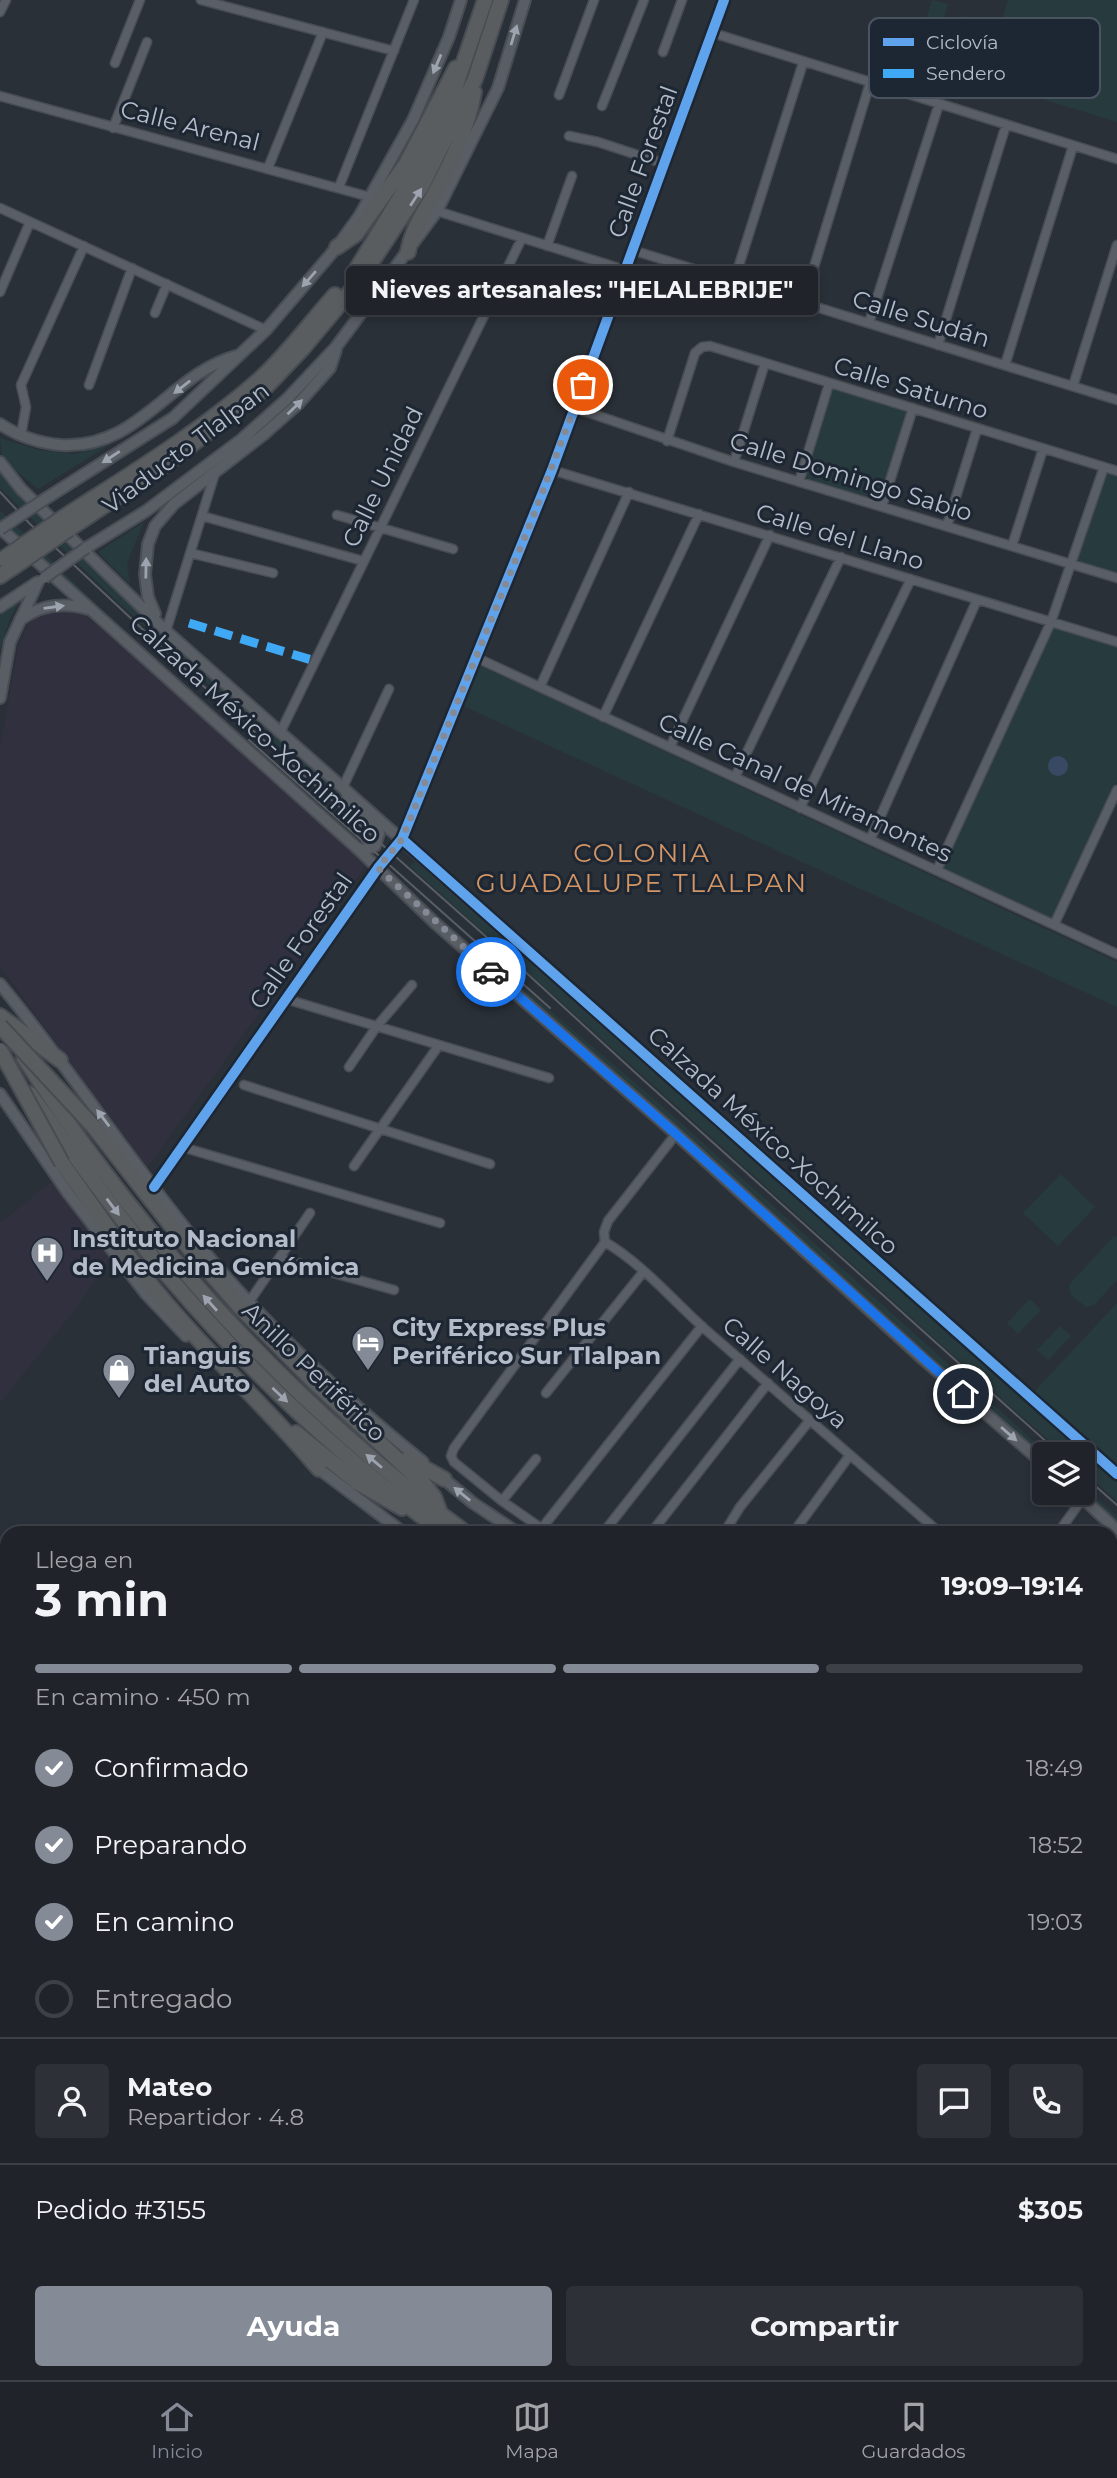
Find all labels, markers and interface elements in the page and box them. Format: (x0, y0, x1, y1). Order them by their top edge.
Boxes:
legend (869, 18, 1100, 98)
one-way arrow (510, 24, 520, 45)
text: Ciclovía (926, 31, 999, 54)
one-way arrow (432, 54, 443, 75)
text: Sendero (926, 62, 1006, 85)
street label: Calle Forestal (602, 82, 684, 242)
street label: Calle Arenal (117, 94, 263, 157)
one-way arrow (409, 187, 422, 207)
callout: Nieves artesanales: "HELALEBRIJE" (347, 266, 819, 315)
one-way arrow (302, 271, 317, 288)
text: Nieves artesanales: "HELALEBRIJE" (371, 276, 793, 304)
street label: Calle Sudán (849, 284, 993, 353)
street label: Calle Saturno (830, 350, 992, 425)
pin (553, 355, 613, 415)
icon: bag (564, 366, 602, 404)
street label: Viaducto Tlalpan (97, 376, 275, 520)
one-way arrow (174, 380, 192, 395)
one-way arrow (286, 399, 303, 416)
street label: Calle Unidad (336, 402, 429, 552)
street label: Calle Domingo Sabio (726, 426, 976, 527)
one-way arrow (102, 450, 121, 463)
street label: Calle del Llano (753, 497, 928, 576)
one-way arrow (140, 557, 151, 579)
one-way arrow (43, 601, 65, 612)
street label: Calzada México-Xochimilco (124, 608, 387, 849)
street label: Calle Canal de Miramontes (654, 707, 956, 868)
district label: COLONIA GUADALUPE TLALPAN (476, 837, 808, 899)
street label: Calle Forestal (243, 867, 358, 1015)
courier (456, 937, 526, 1007)
icon: car (472, 953, 510, 991)
street label: Calzada México-Xochimilco (642, 1020, 905, 1261)
one-way arrow (97, 1109, 111, 1127)
one-way arrow (106, 1198, 121, 1216)
place label: Instituto Nacional de Medicina Genómica (72, 1224, 359, 1281)
hospital icon: Instituto Nacional de Medicina Genómica (28, 1234, 66, 1283)
one-way arrow (202, 1294, 218, 1312)
street label: Anillo Periférico (237, 1296, 392, 1447)
street label: Calle Nagoya (717, 1310, 854, 1435)
place label: City Express Plus Periférico Sur Tlalpan (392, 1313, 661, 1370)
hotel icon: City Express Plus Periférico Sur Tlalpan (349, 1323, 387, 1372)
place label: Tianguis del Auto (144, 1341, 251, 1398)
shop icon: Tianguis del Auto (100, 1351, 138, 1400)
pin (933, 1364, 993, 1424)
icon: home (944, 1375, 982, 1413)
one-way arrow (271, 1387, 288, 1403)
one-way arrow (1000, 1426, 1018, 1442)
map controls (1032, 1442, 1095, 1505)
button: layers (1032, 1442, 1095, 1505)
one-way arrow (365, 1453, 383, 1469)
one-way arrow (453, 1487, 470, 1502)
text: Llega en (35, 1546, 133, 1574)
text: 19:09–19:14 (941, 1570, 1083, 1602)
text: 3 min (35, 1571, 169, 1628)
text: En camino · 450 m (35, 1683, 251, 1711)
icon: check (35, 1749, 73, 1787)
text: Confirmado (94, 1752, 249, 1784)
text: 18:49 (1026, 1754, 1083, 1782)
icon: check (35, 1826, 73, 1864)
text: Preparando (94, 1829, 247, 1861)
text: 18:52 (1029, 1831, 1083, 1859)
icon: check (35, 1903, 73, 1941)
text: En camino (94, 1906, 234, 1938)
text: 19:03 (1028, 1908, 1083, 1936)
text: Entregado (94, 1983, 232, 2015)
button: person (35, 2064, 109, 2138)
button: chat (917, 2064, 991, 2138)
button: phone (1009, 2064, 1083, 2138)
text: Mateo (127, 2071, 212, 2103)
text: Repartidor · 4.8 (127, 2103, 304, 2131)
text: Pedido #3155 (35, 2194, 206, 2226)
text: $305 (1018, 2194, 1083, 2226)
button: Ayuda (35, 2286, 552, 2366)
button: Compartir (566, 2286, 1083, 2366)
tab: Inicio (151, 2398, 203, 2463)
tab: Mapa (505, 2398, 559, 2463)
tab: Guardados (861, 2398, 966, 2463)

